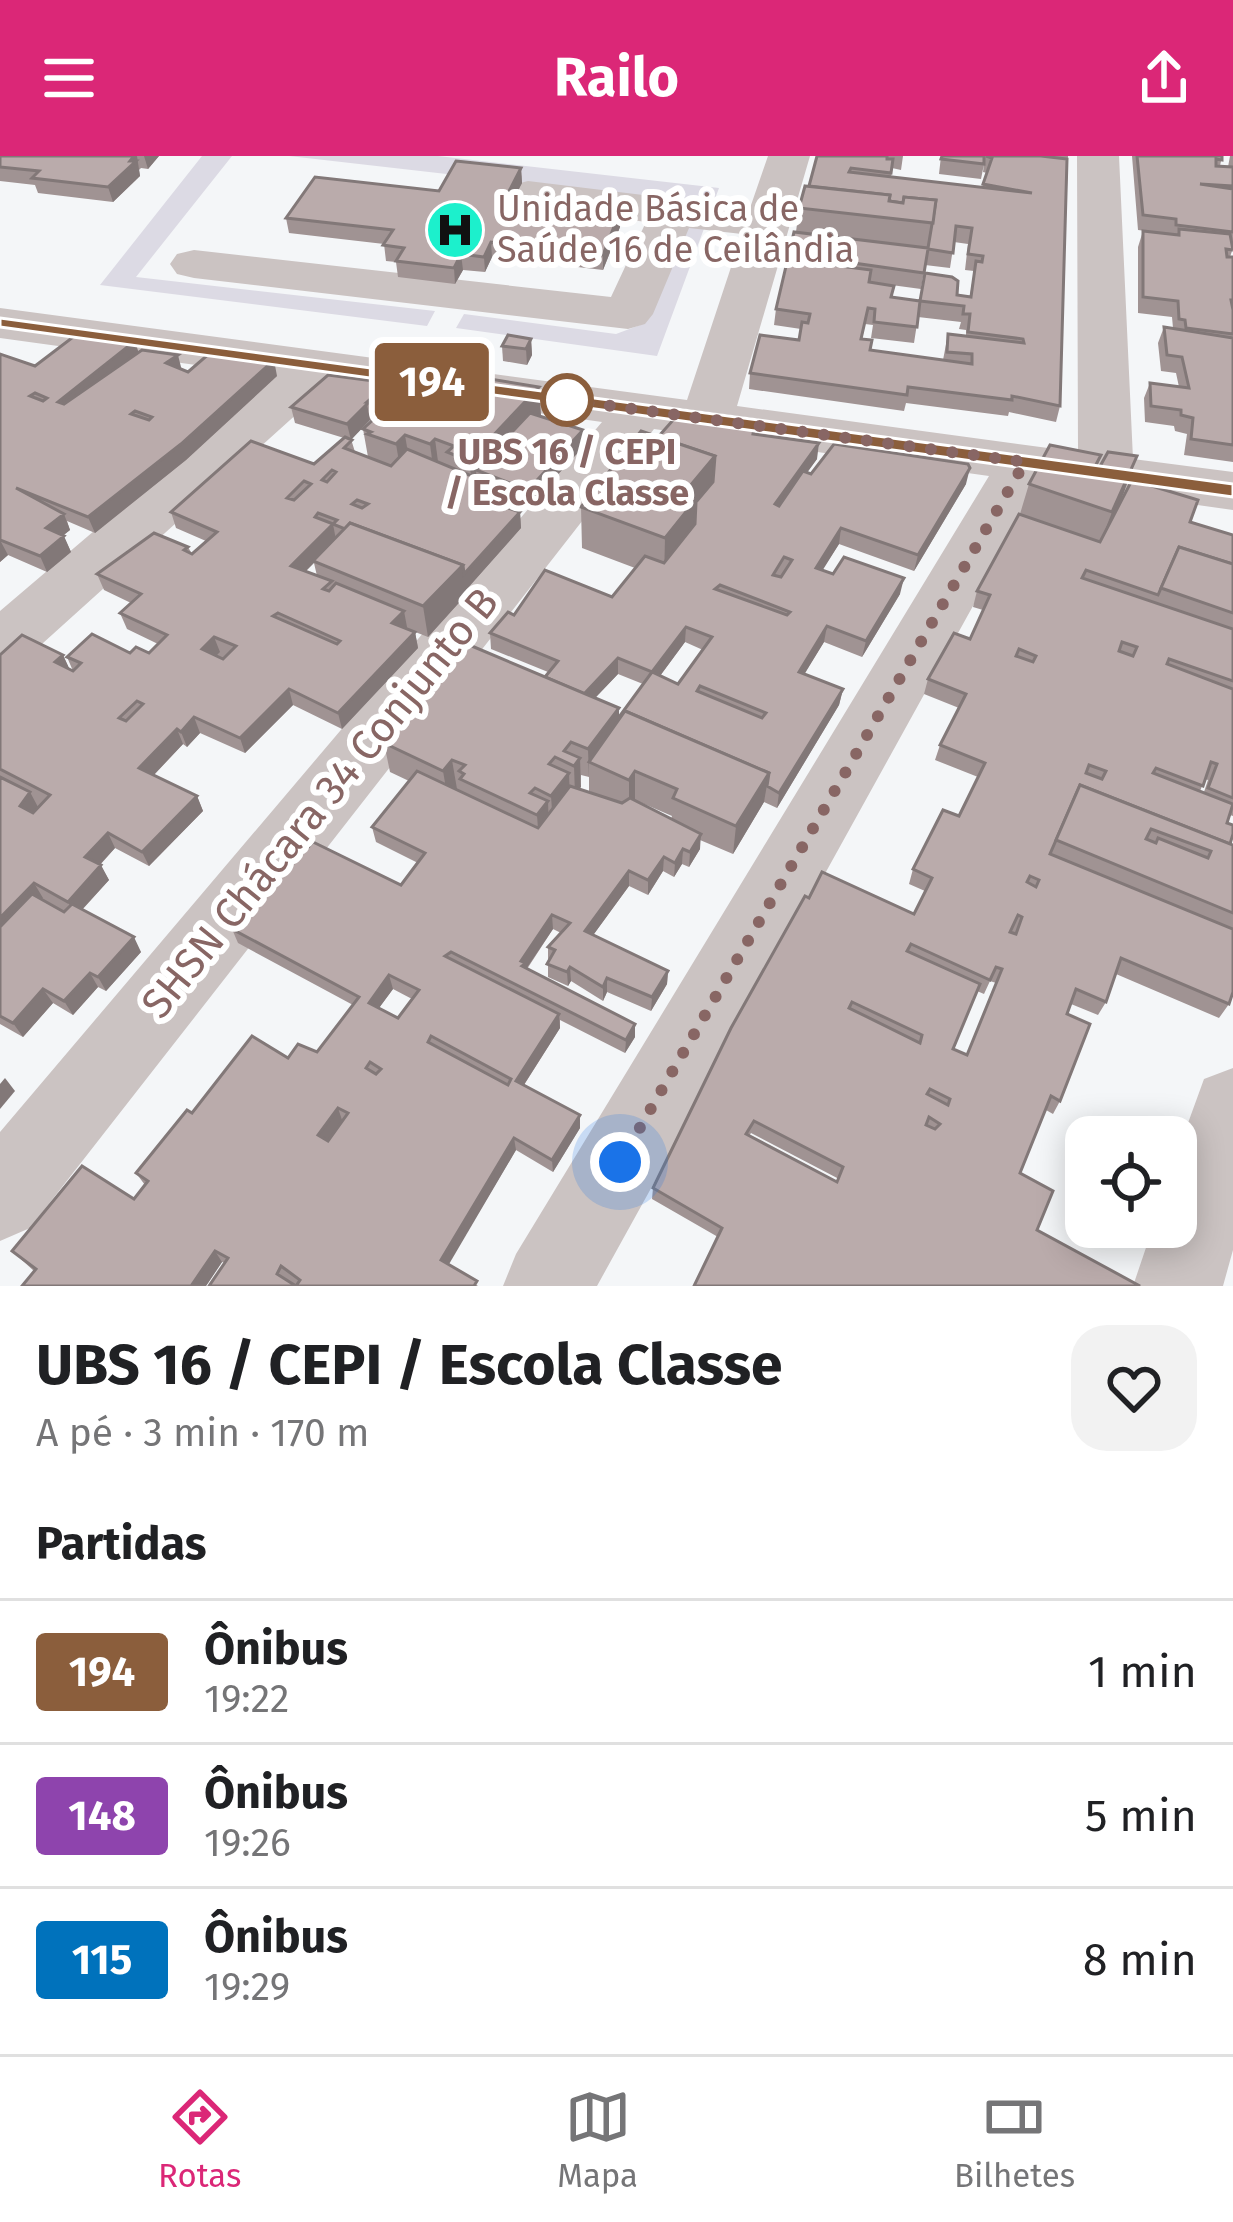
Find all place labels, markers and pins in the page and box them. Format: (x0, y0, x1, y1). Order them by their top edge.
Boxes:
place label: Unidade Básica de Saúde 16 de Ceilândia (497, 187, 854, 272)
hospital icon: Unidade Básica de Saúde 16 de Ceilândia (424, 199, 486, 261)
marker: UBS 16 / CEPI / Escola Classe (542, 375, 592, 425)
place label: UBS 16 / CEPI / Escola Classe (445, 430, 689, 515)

